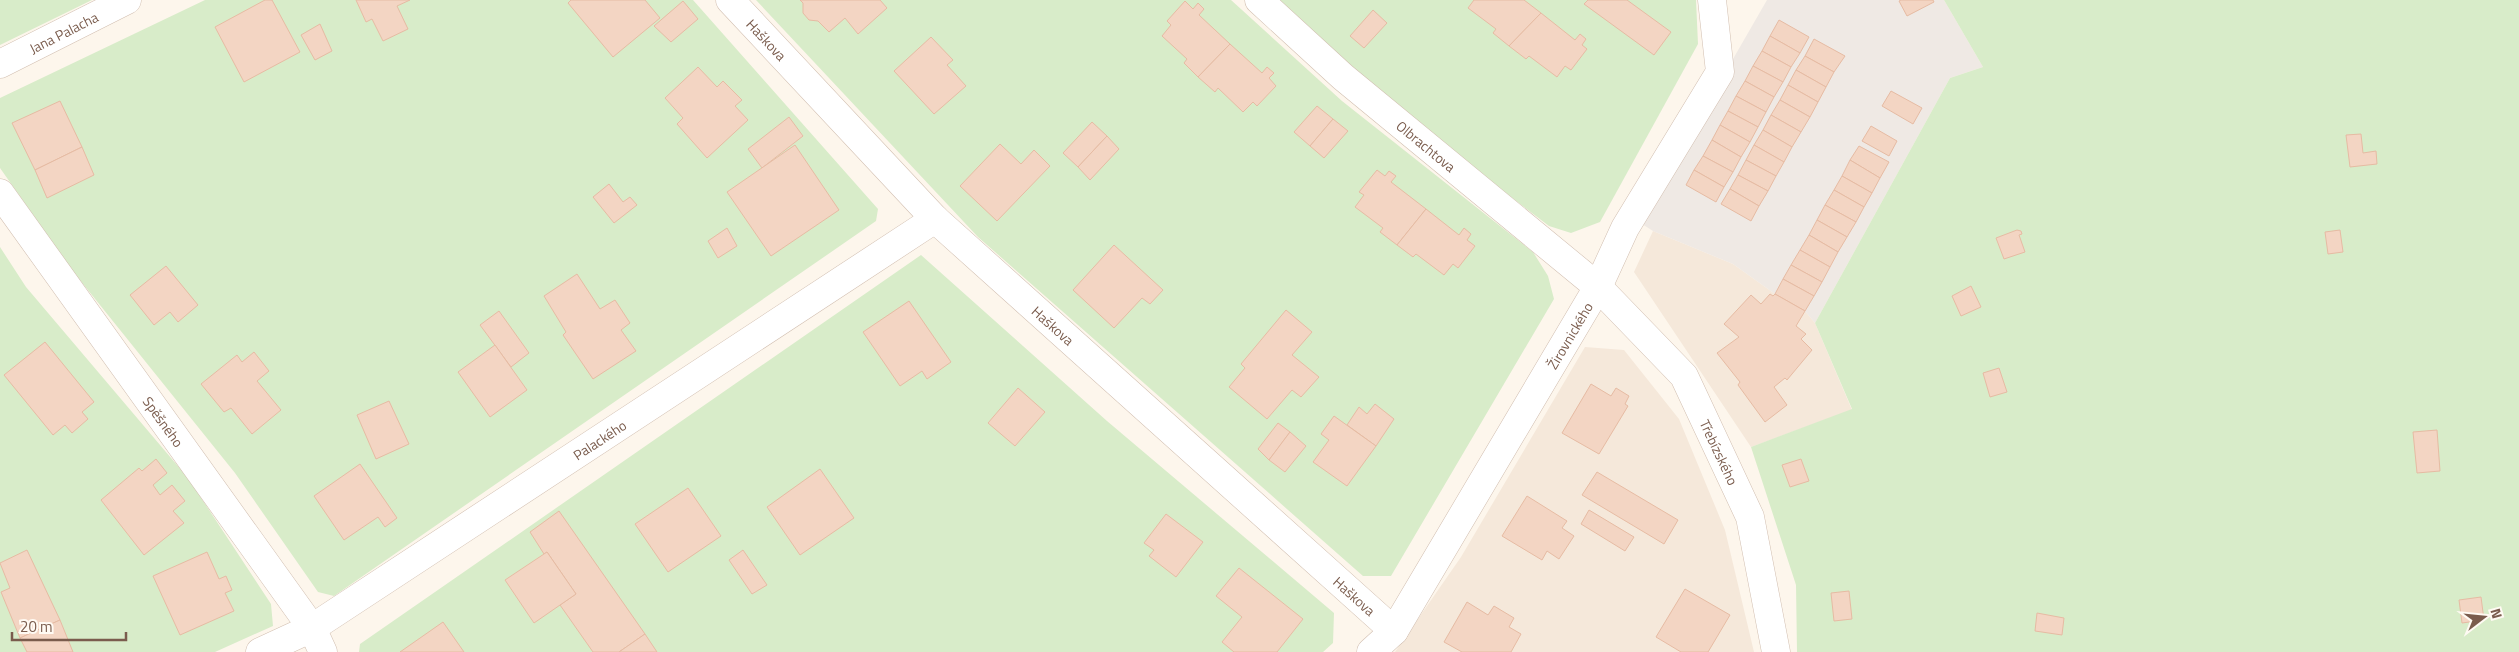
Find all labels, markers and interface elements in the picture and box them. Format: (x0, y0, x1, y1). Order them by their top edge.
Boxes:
street label: Jana Palacha (25, 6, 102, 58)
street label: Haškova (742, 14, 792, 65)
street label: Olbrachtova (1392, 115, 1461, 176)
street label: Žirovnického (1541, 298, 1597, 373)
street label: Haškova (1028, 301, 1079, 350)
street label: Spěšného (138, 392, 189, 451)
street label: Palackého (568, 414, 630, 465)
street label: Třebízského (1695, 416, 1744, 488)
street label: Haškova (1329, 571, 1381, 620)
north arrow (2459, 592, 2509, 642)
text: N (2486, 606, 2508, 621)
scale bar (12, 610, 126, 642)
text: 20 m (20, 615, 53, 638)

